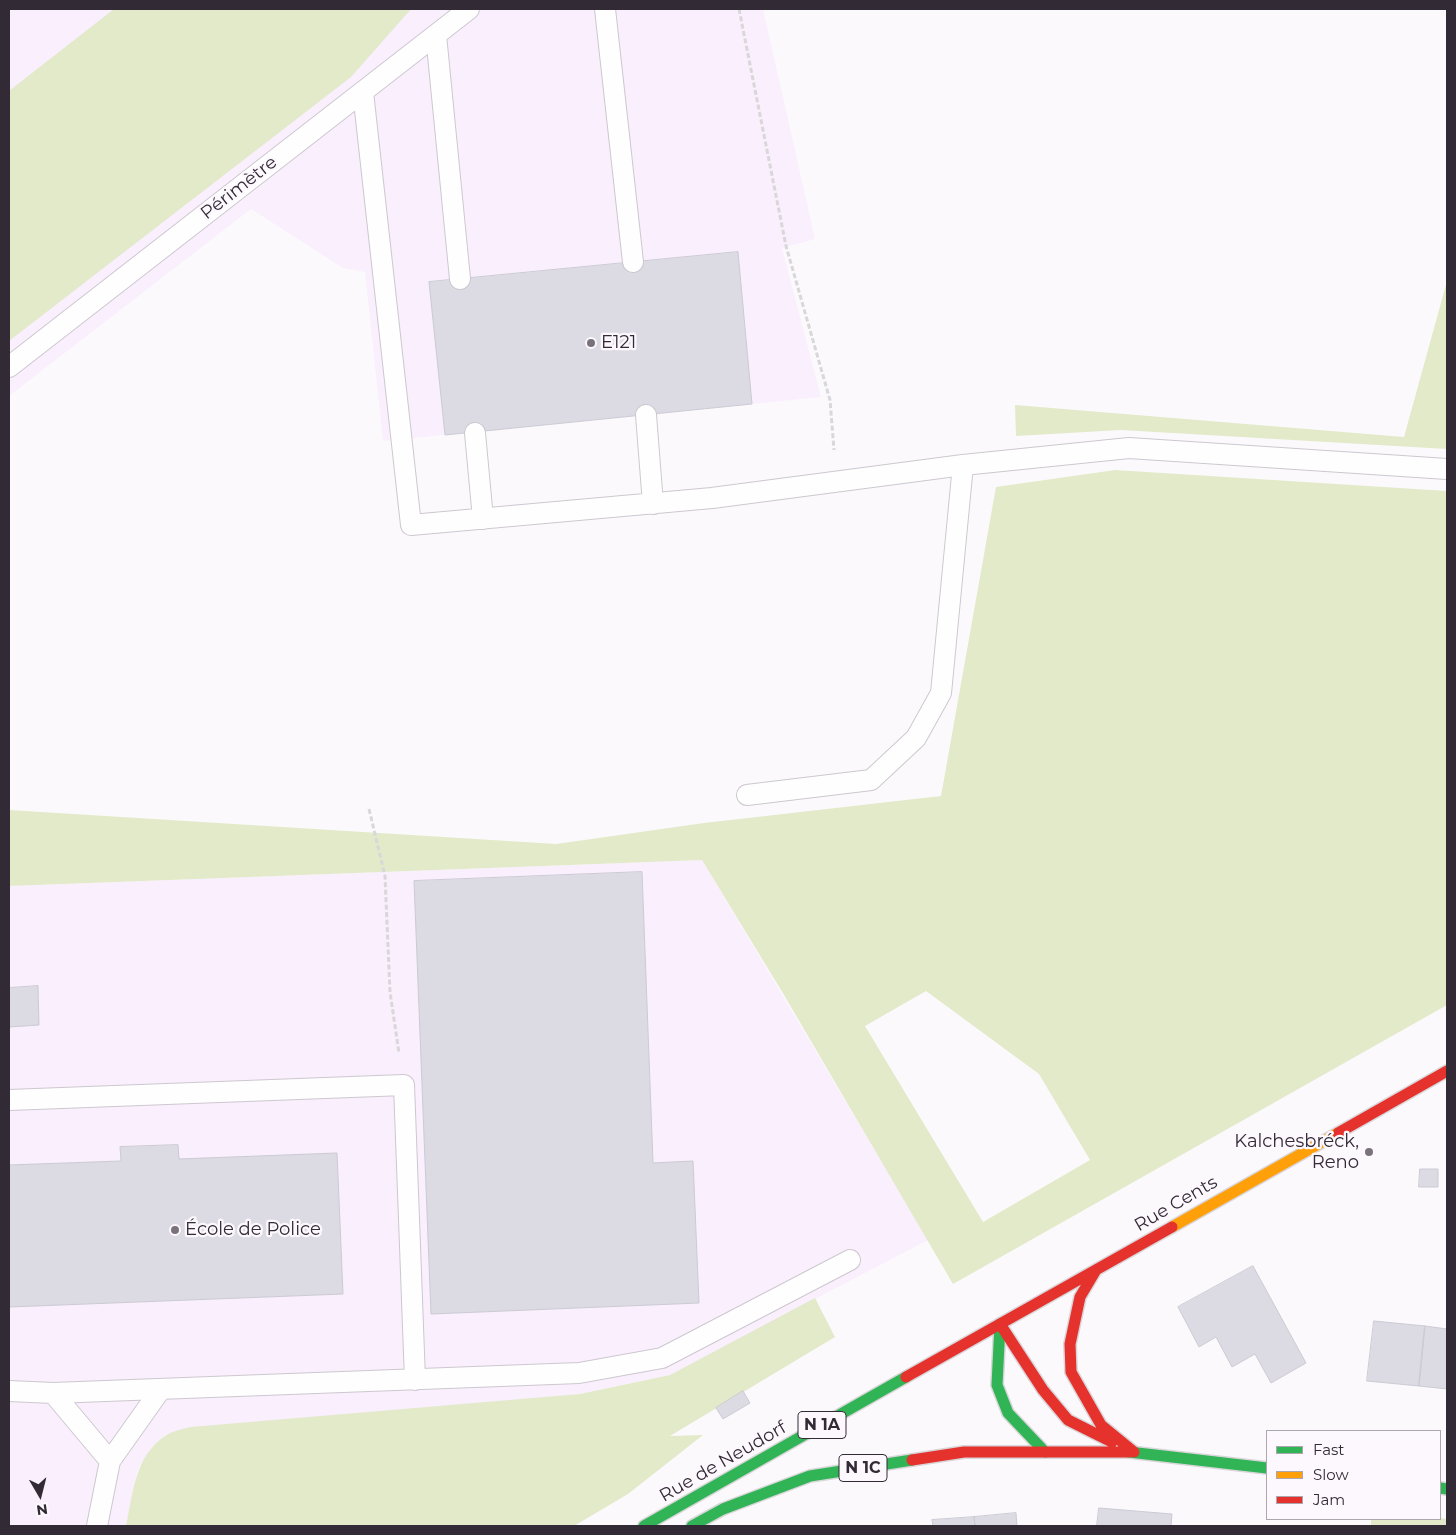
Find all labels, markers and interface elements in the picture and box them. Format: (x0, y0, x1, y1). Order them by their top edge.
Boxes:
street label: Périmètre (197, 152, 281, 224)
place label: E121 (601, 332, 636, 354)
marker: E121 (585, 337, 597, 349)
place label: Kalchesbréck, Reno (1234, 1131, 1359, 1174)
marker: Kalchesbréck, Reno (1363, 1146, 1375, 1158)
street label: Rue Cents (1131, 1172, 1221, 1236)
place label: École de Police (185, 1219, 321, 1241)
marker: École de Police (169, 1224, 181, 1236)
road number: N 1A (798, 1412, 846, 1438)
street label: Rue de Neudorf (656, 1417, 790, 1507)
legend (1266, 1430, 1441, 1520)
text: Fast (1313, 1440, 1344, 1459)
road number: N 1C (839, 1455, 887, 1482)
text: Slow (1313, 1465, 1349, 1484)
north arrow (15, 1470, 65, 1520)
text: Jam (1313, 1490, 1345, 1509)
text: N (35, 1500, 49, 1520)

